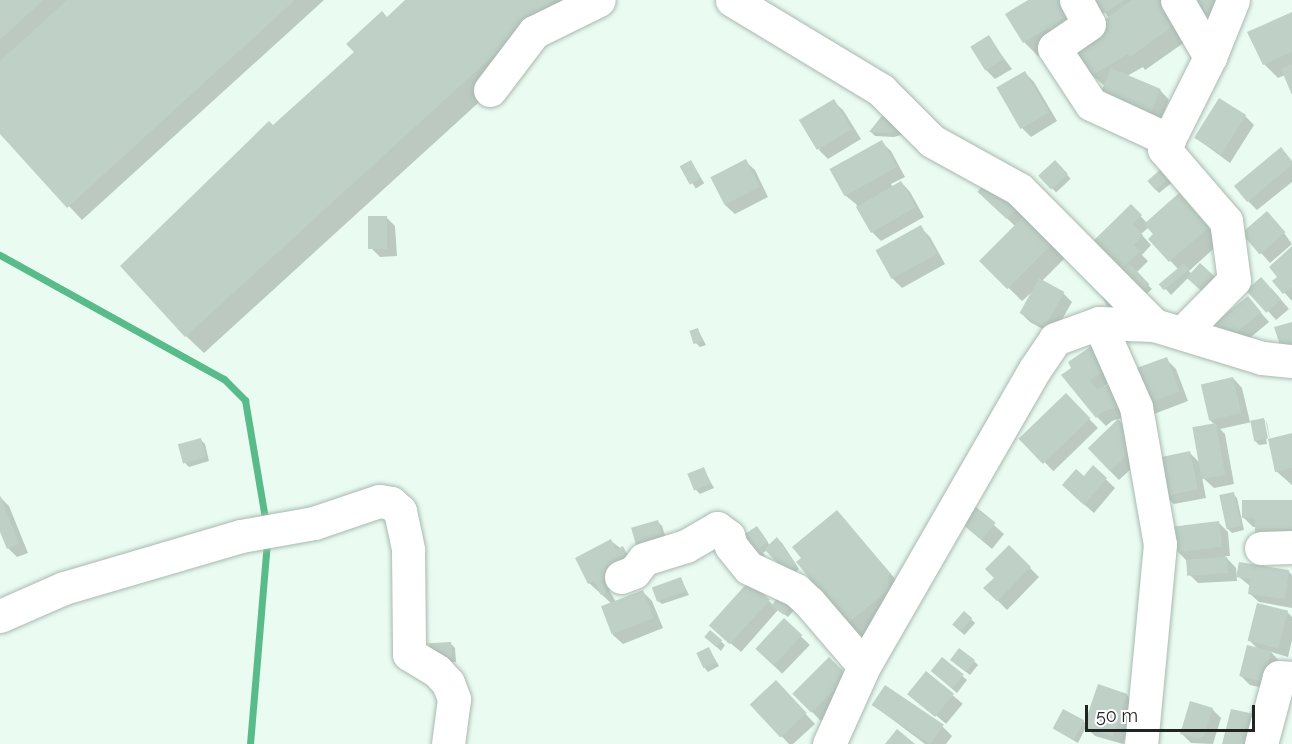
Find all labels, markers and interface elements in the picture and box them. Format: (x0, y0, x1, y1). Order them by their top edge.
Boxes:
scale bar (1088, 693, 1258, 731)
text: 50 m (1096, 705, 1138, 726)

